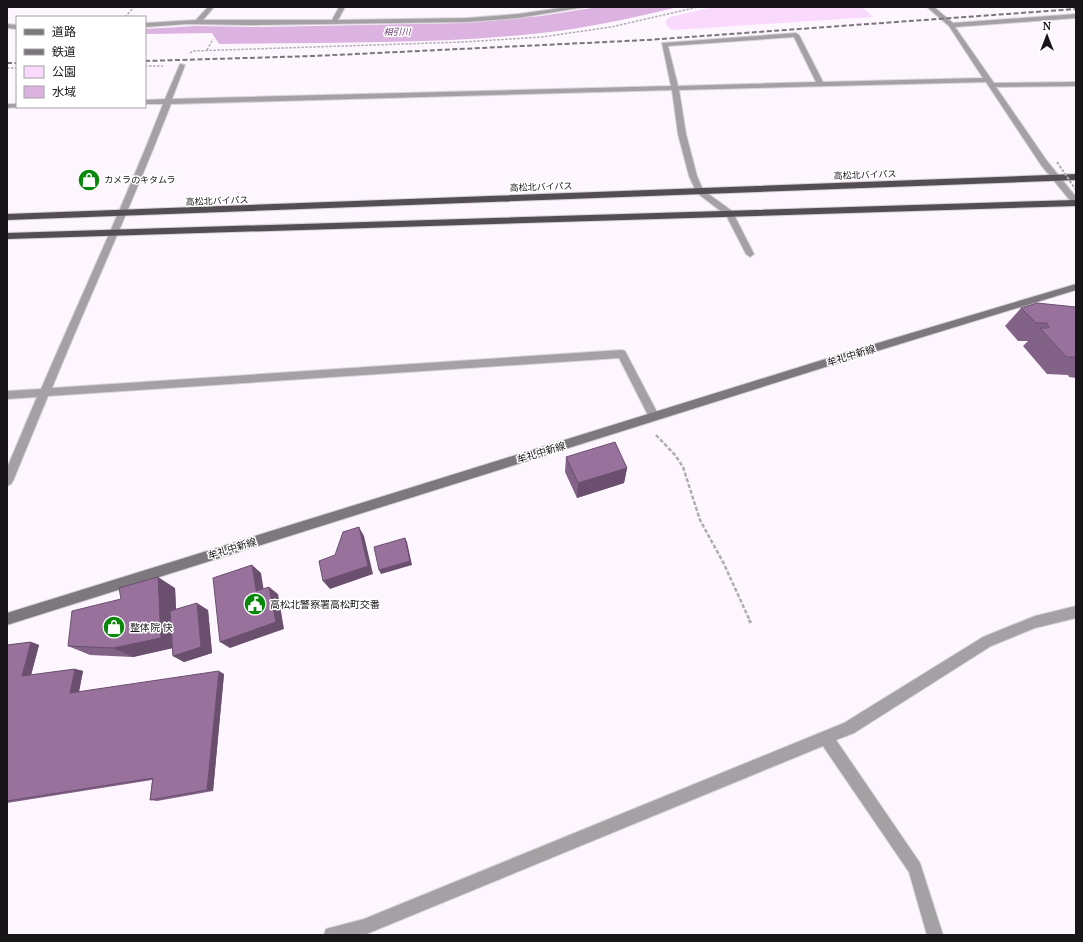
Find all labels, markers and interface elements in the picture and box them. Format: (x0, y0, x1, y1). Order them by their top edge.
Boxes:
legend (16, 16, 146, 108)
north arrow (1027, 16, 1067, 56)
text: N (1043, 19, 1052, 33)
text: 道路 (52, 24, 76, 39)
water label: 相引川 (383, 26, 411, 38)
text: 鉄道 (52, 44, 76, 59)
text: 公園 (52, 64, 76, 79)
text: 水域 (52, 84, 76, 99)
shop icon: カメラのキタムラ (76, 167, 102, 193)
street label: 高松北バイパス (833, 168, 897, 182)
place label: カメラのキタムラ (104, 174, 176, 186)
street label: 高松北バイパス (509, 180, 573, 194)
street label: 高松北バイパス (185, 194, 249, 208)
street label: 牟礼中新線 (825, 342, 877, 369)
street label: 牟礼中新線 (515, 439, 567, 466)
street label: 牟礼中新線 (206, 535, 258, 562)
public building icon: 高松北警察署高松町交番 (242, 591, 268, 617)
place label: 高松北警察署高松町交番 (270, 598, 380, 611)
shop icon: 整体院 快 (101, 614, 127, 640)
place label: 整体院 快 (130, 621, 172, 634)

